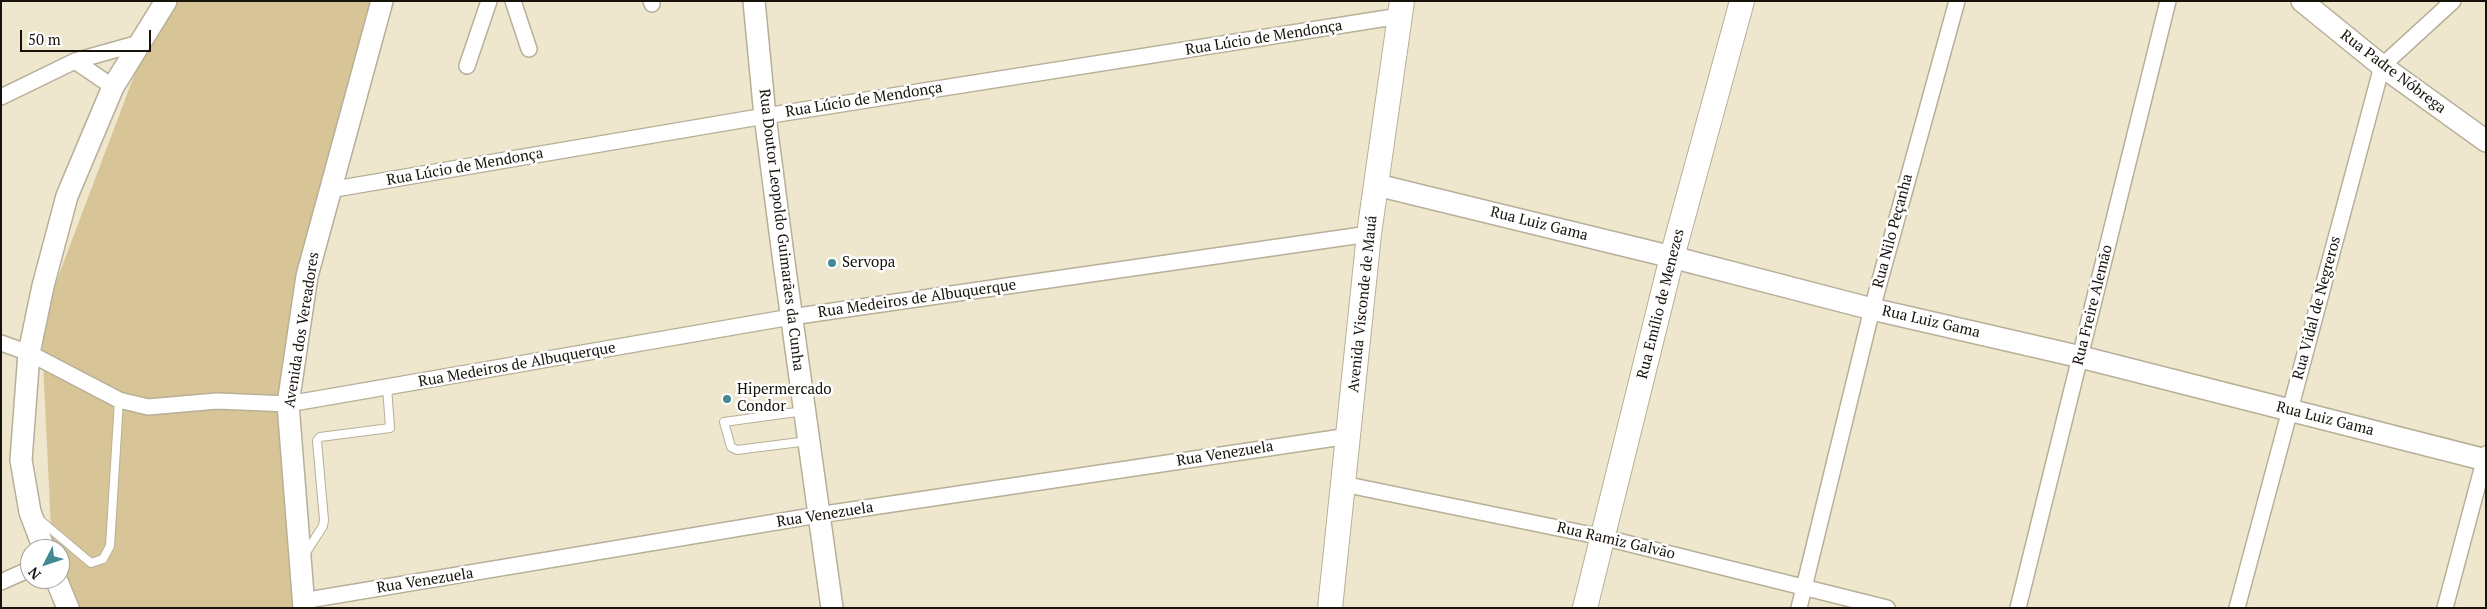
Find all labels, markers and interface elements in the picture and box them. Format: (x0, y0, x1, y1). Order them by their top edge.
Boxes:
street label: Rua Lúcio de Mendonça (1184, 17, 1344, 59)
scale bar (22, 20, 154, 52)
street label: Rua Padre Nóbrega (2337, 26, 2449, 118)
text: 50 m (28, 29, 61, 49)
street label: Rua Lúcio de Mendonça (784, 79, 944, 121)
street label: Rua Doutor Leopoldo Guimarães da Cunha (755, 88, 807, 372)
street label: Rua Lúcio de Mendonça (385, 144, 545, 190)
street label: Rua Nilo Peçanha (1869, 172, 1917, 290)
street label: Rua Luiz Gama (1488, 203, 1590, 245)
street label: Avenida Visconde de Mauá (1345, 215, 1381, 393)
street label: Rua Emílio de Menezes (1634, 227, 1688, 381)
street label: Rua Vidal de Negreros (2289, 234, 2345, 382)
street label: Rua Freire Alemão (2069, 243, 2117, 367)
street label: Avenida dos Vereadores (281, 251, 323, 409)
place label: Servopa (842, 254, 895, 272)
marker: Servopa (826, 257, 838, 269)
street label: Rua Medeiros de Albuquerque (817, 276, 1017, 322)
street label: Rua Luiz Gama (1880, 302, 1982, 342)
street label: Rua Medeiros de Albuquerque (417, 339, 617, 391)
place label: Hipermercado Condor (737, 381, 832, 416)
marker: Hipermercado Condor (721, 393, 733, 405)
street label: Rua Luiz Gama (2274, 398, 2376, 440)
street label: Rua Venezuela (1175, 437, 1275, 471)
street label: Rua Venezuela (775, 498, 875, 532)
street label: Rua Ramiz Galvão (1555, 519, 1677, 563)
north arrow (20, 539, 70, 589)
text: N (23, 563, 45, 584)
street label: Rua Venezuela (375, 564, 475, 598)

